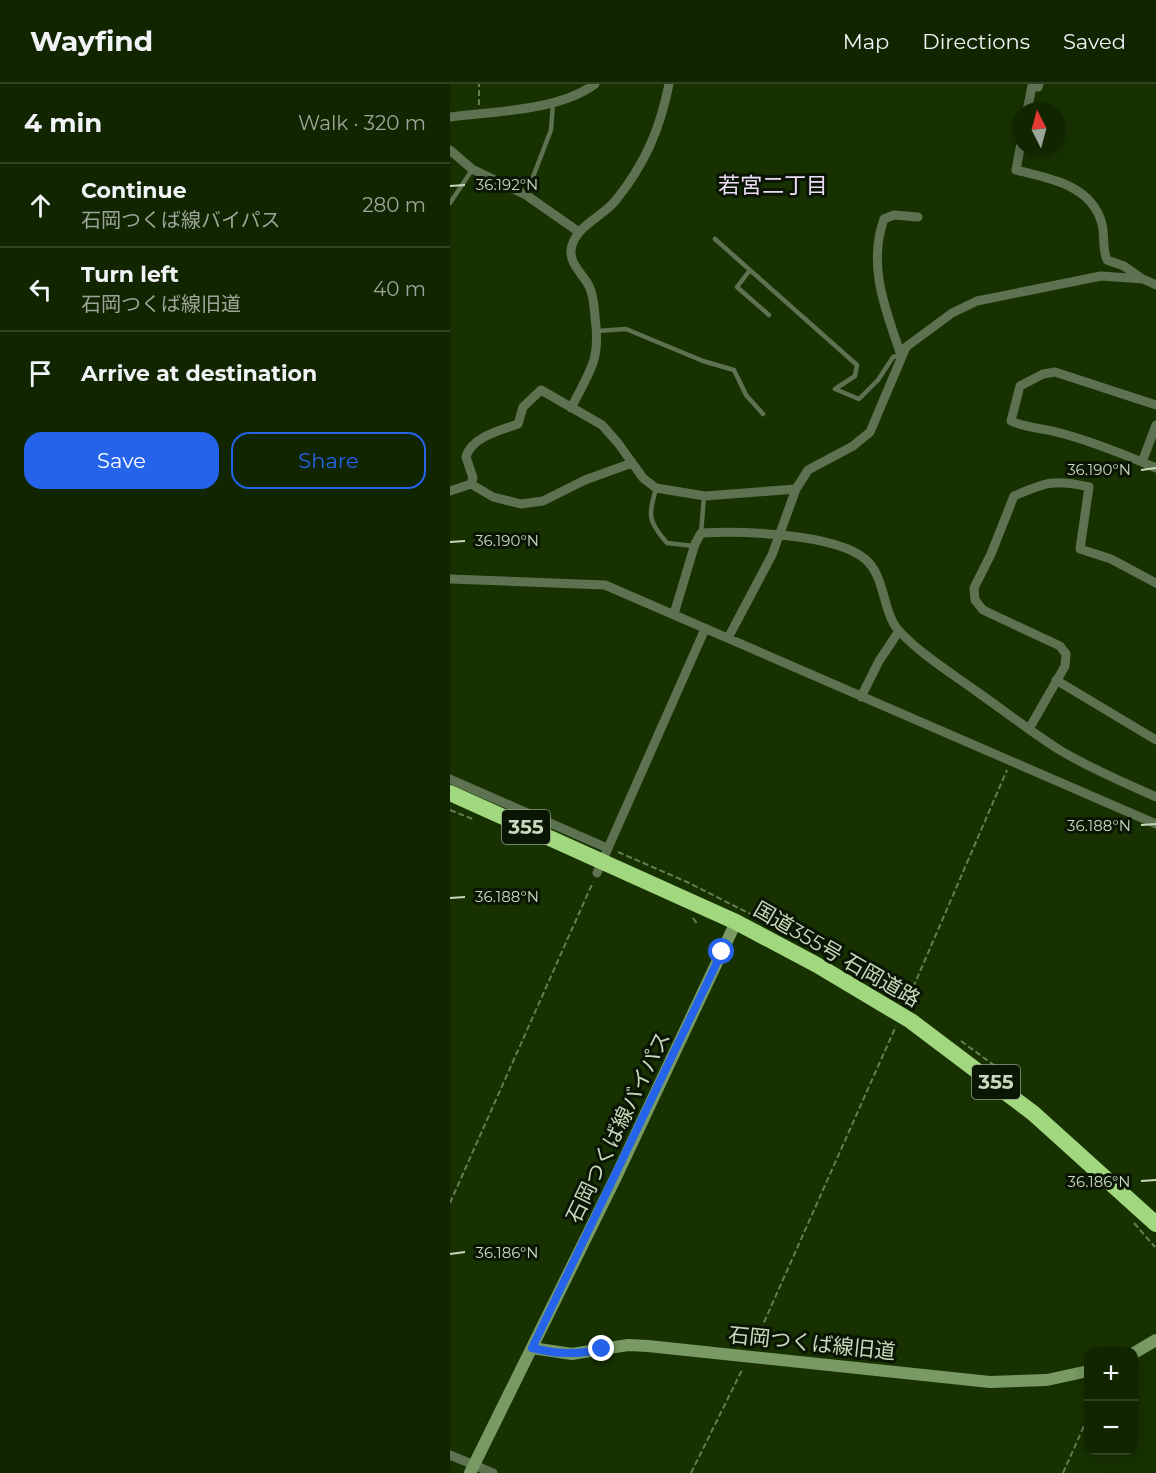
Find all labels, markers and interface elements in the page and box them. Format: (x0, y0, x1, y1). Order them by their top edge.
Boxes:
text: Wayfind (30, 24, 153, 58)
text: Map (843, 29, 889, 54)
text: Directions (922, 29, 1030, 54)
text: Saved (1063, 29, 1126, 54)
north arrow (1012, 102, 1066, 156)
text: 4 min (24, 107, 102, 139)
text: Walk · 320 m (298, 111, 426, 135)
district label: 若宮二丁目 (718, 172, 828, 199)
text: 36.192°N (476, 175, 538, 194)
text: Continue (81, 177, 187, 204)
icon: ahead (24, 189, 57, 222)
text: 280 m (362, 193, 426, 217)
text: 石岡つくば線バイパス (81, 208, 281, 232)
text: Turn left (81, 261, 179, 288)
icon: left (24, 273, 57, 306)
text: 40 m (373, 277, 426, 301)
text: 石岡つくば線旧道 (81, 292, 241, 316)
icon: arrive (24, 357, 57, 390)
text: Arrive at destination (81, 360, 317, 387)
button: Save (24, 432, 219, 489)
button: Share (231, 432, 426, 489)
text: 36.190°N (1067, 460, 1131, 479)
text: 36.190°N (475, 531, 539, 550)
road number: 355 (502, 810, 550, 844)
text: 36.188°N (1067, 816, 1131, 835)
text: 36.188°N (475, 887, 539, 906)
street label: 国道355号 石岡道路 (749, 896, 925, 1012)
route start (708, 938, 734, 964)
street label: 石岡つくば線バイパス (561, 1027, 675, 1227)
road number: 355 (972, 1065, 1020, 1099)
text: 36.186°N (1067, 1172, 1131, 1191)
text: 36.186°N (475, 1243, 539, 1262)
street label: 石岡つくば線旧道 (727, 1322, 897, 1364)
route end (588, 1335, 614, 1361)
map controls (1084, 1347, 1138, 1455)
button: + (1084, 1347, 1138, 1401)
button: − (1084, 1401, 1138, 1455)

